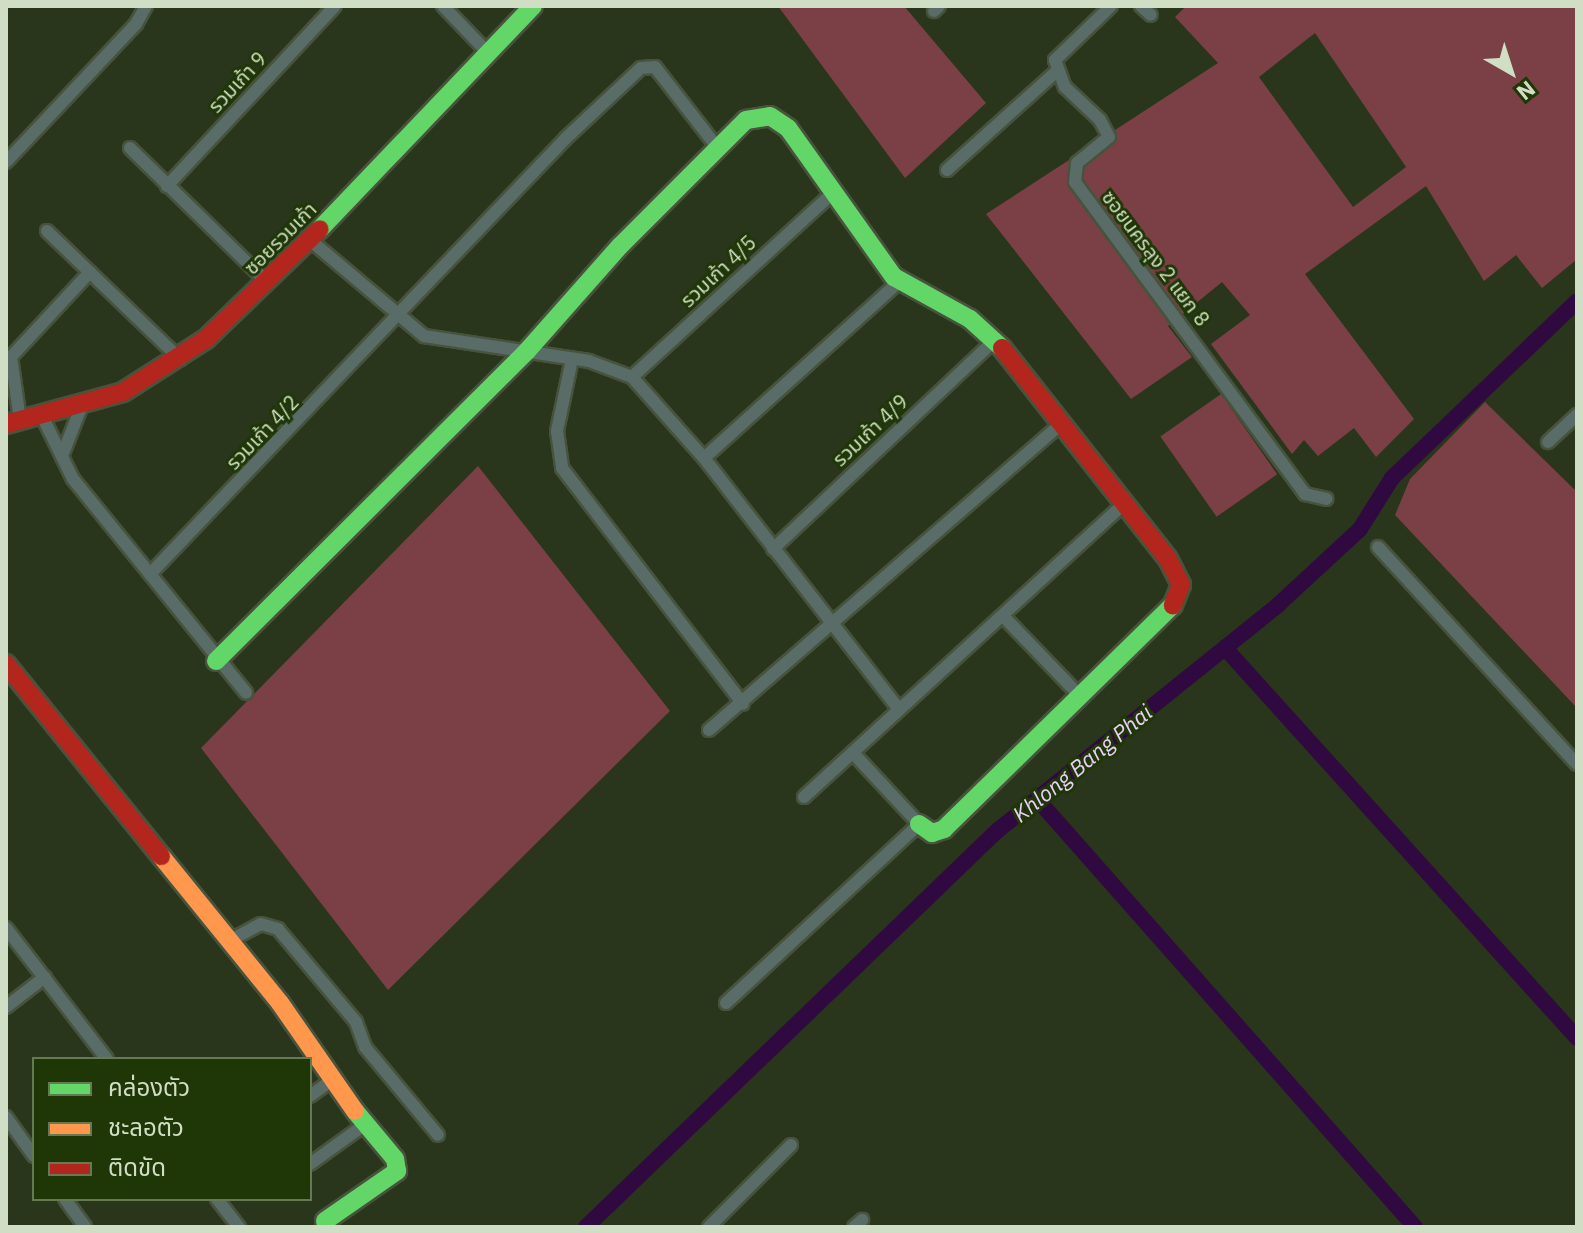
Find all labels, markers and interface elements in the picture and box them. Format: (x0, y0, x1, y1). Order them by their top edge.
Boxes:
north arrow (1471, 32, 1551, 112)
street label: รวมเก้า 9 (203, 47, 271, 117)
text: N (1511, 75, 1542, 107)
street label: ซอยนครลุง 2 แยก 8 (1097, 185, 1215, 331)
street label: ซอยรวมเก้า (239, 197, 321, 279)
street label: รวมเก้า 4/5 (675, 230, 761, 312)
street label: รวมเก้า 4/9 (827, 389, 913, 471)
street label: รวมเก้า 4/2 (221, 390, 303, 474)
water label: Khlong Bang Phai (1007, 699, 1157, 827)
legend (32, 1057, 312, 1201)
text: คล่องตัว (108, 1071, 190, 1103)
text: ชะลอตัว (108, 1111, 184, 1143)
text: ติดขัด (108, 1151, 166, 1183)

